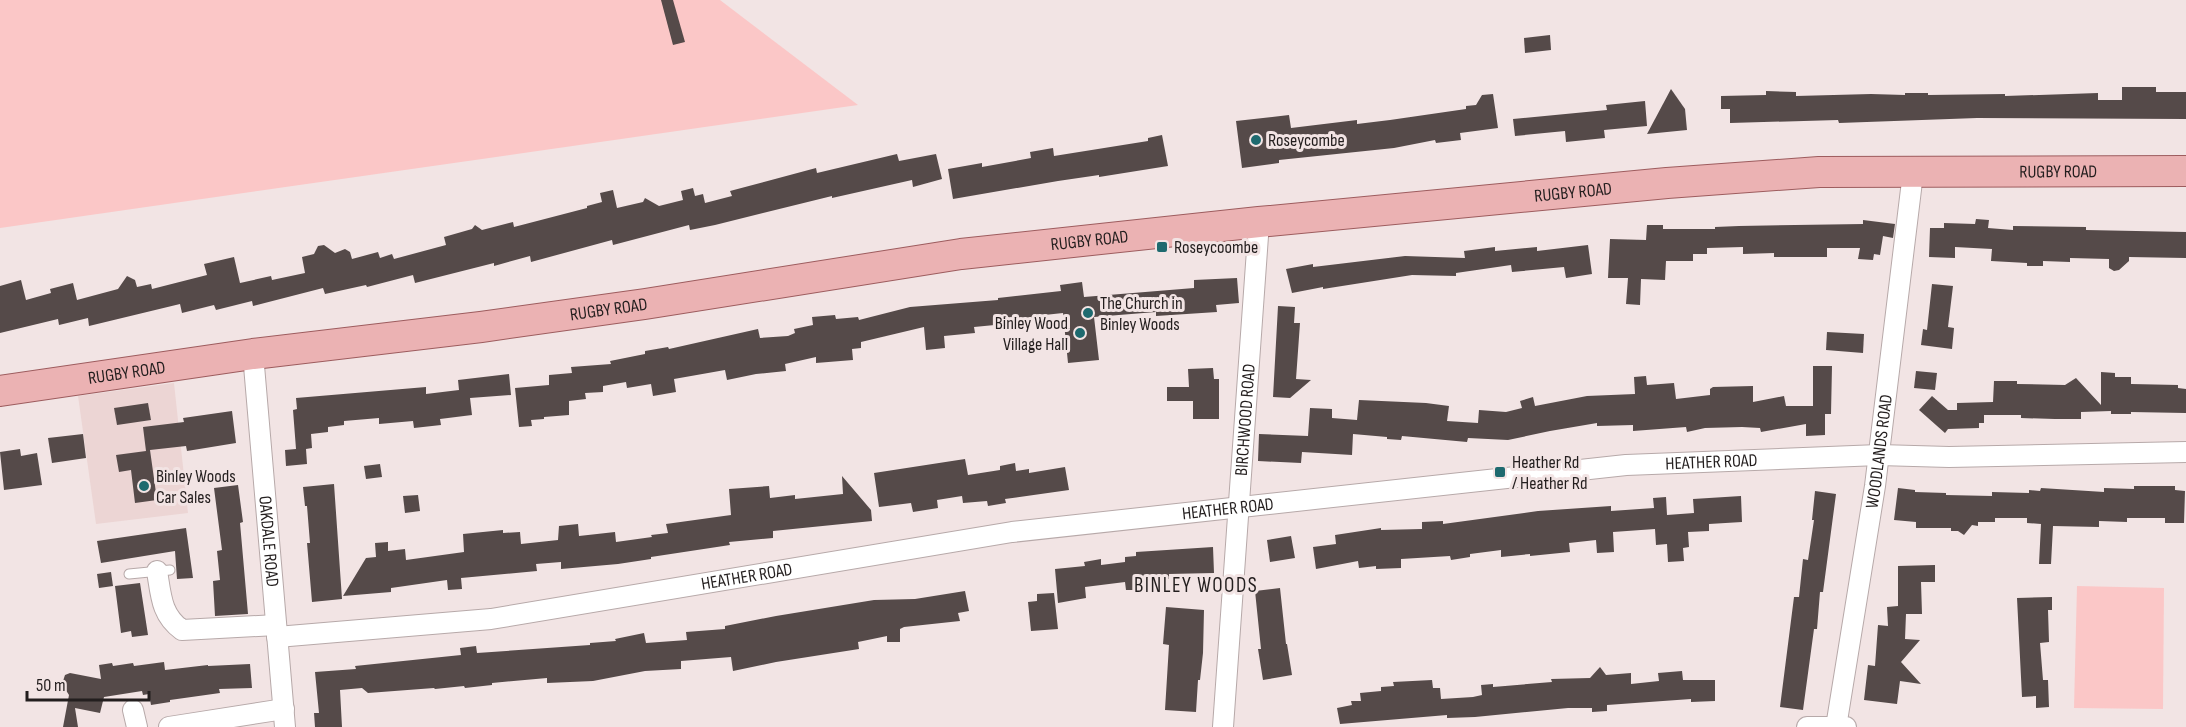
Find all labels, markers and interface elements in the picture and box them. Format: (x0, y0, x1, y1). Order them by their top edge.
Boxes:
place label: Roseycombe (1268, 130, 1345, 151)
marker: Roseycombe (1249, 133, 1263, 147)
street label: RUGBY ROAD (2019, 161, 2097, 182)
street label: RUGBY ROAD (1533, 178, 1613, 207)
street label: RUGBY ROAD (1050, 226, 1129, 255)
place label: Roseycoombe (1174, 237, 1258, 258)
marker: Roseycoombe (1155, 240, 1169, 254)
place label: The Church in Binley Woods (1100, 293, 1183, 335)
street label: RUGBY ROAD (568, 294, 649, 325)
marker: The Church in Binley Woods (1081, 306, 1095, 320)
place label: Binley Wood Village Hall (995, 313, 1068, 355)
marker: Binley Wood Village Hall (1073, 326, 1087, 340)
street label: RUGBY ROAD (87, 357, 167, 389)
street label: BIRCHWOOD ROAD (1231, 363, 1260, 477)
street label: WOODLANDS ROAD (1862, 393, 1897, 510)
street label: HEATHER ROAD (1665, 450, 1758, 474)
place label: Heather Rd / Heather Rd (1512, 452, 1587, 494)
marker: Heather Rd / Heather Rd (1493, 465, 1507, 479)
place label: Binley Woods Car Sales (156, 466, 236, 508)
marker: Binley Woods Car Sales (137, 479, 151, 493)
street label: HEATHER ROAD (1181, 494, 1275, 524)
street label: OAKDALE ROAD (254, 495, 283, 588)
street label: HEATHER ROAD (700, 559, 794, 595)
district label: BINLEY WOODS (1134, 573, 1258, 598)
scale bar (27, 664, 148, 702)
text: 50 m (36, 675, 66, 696)

